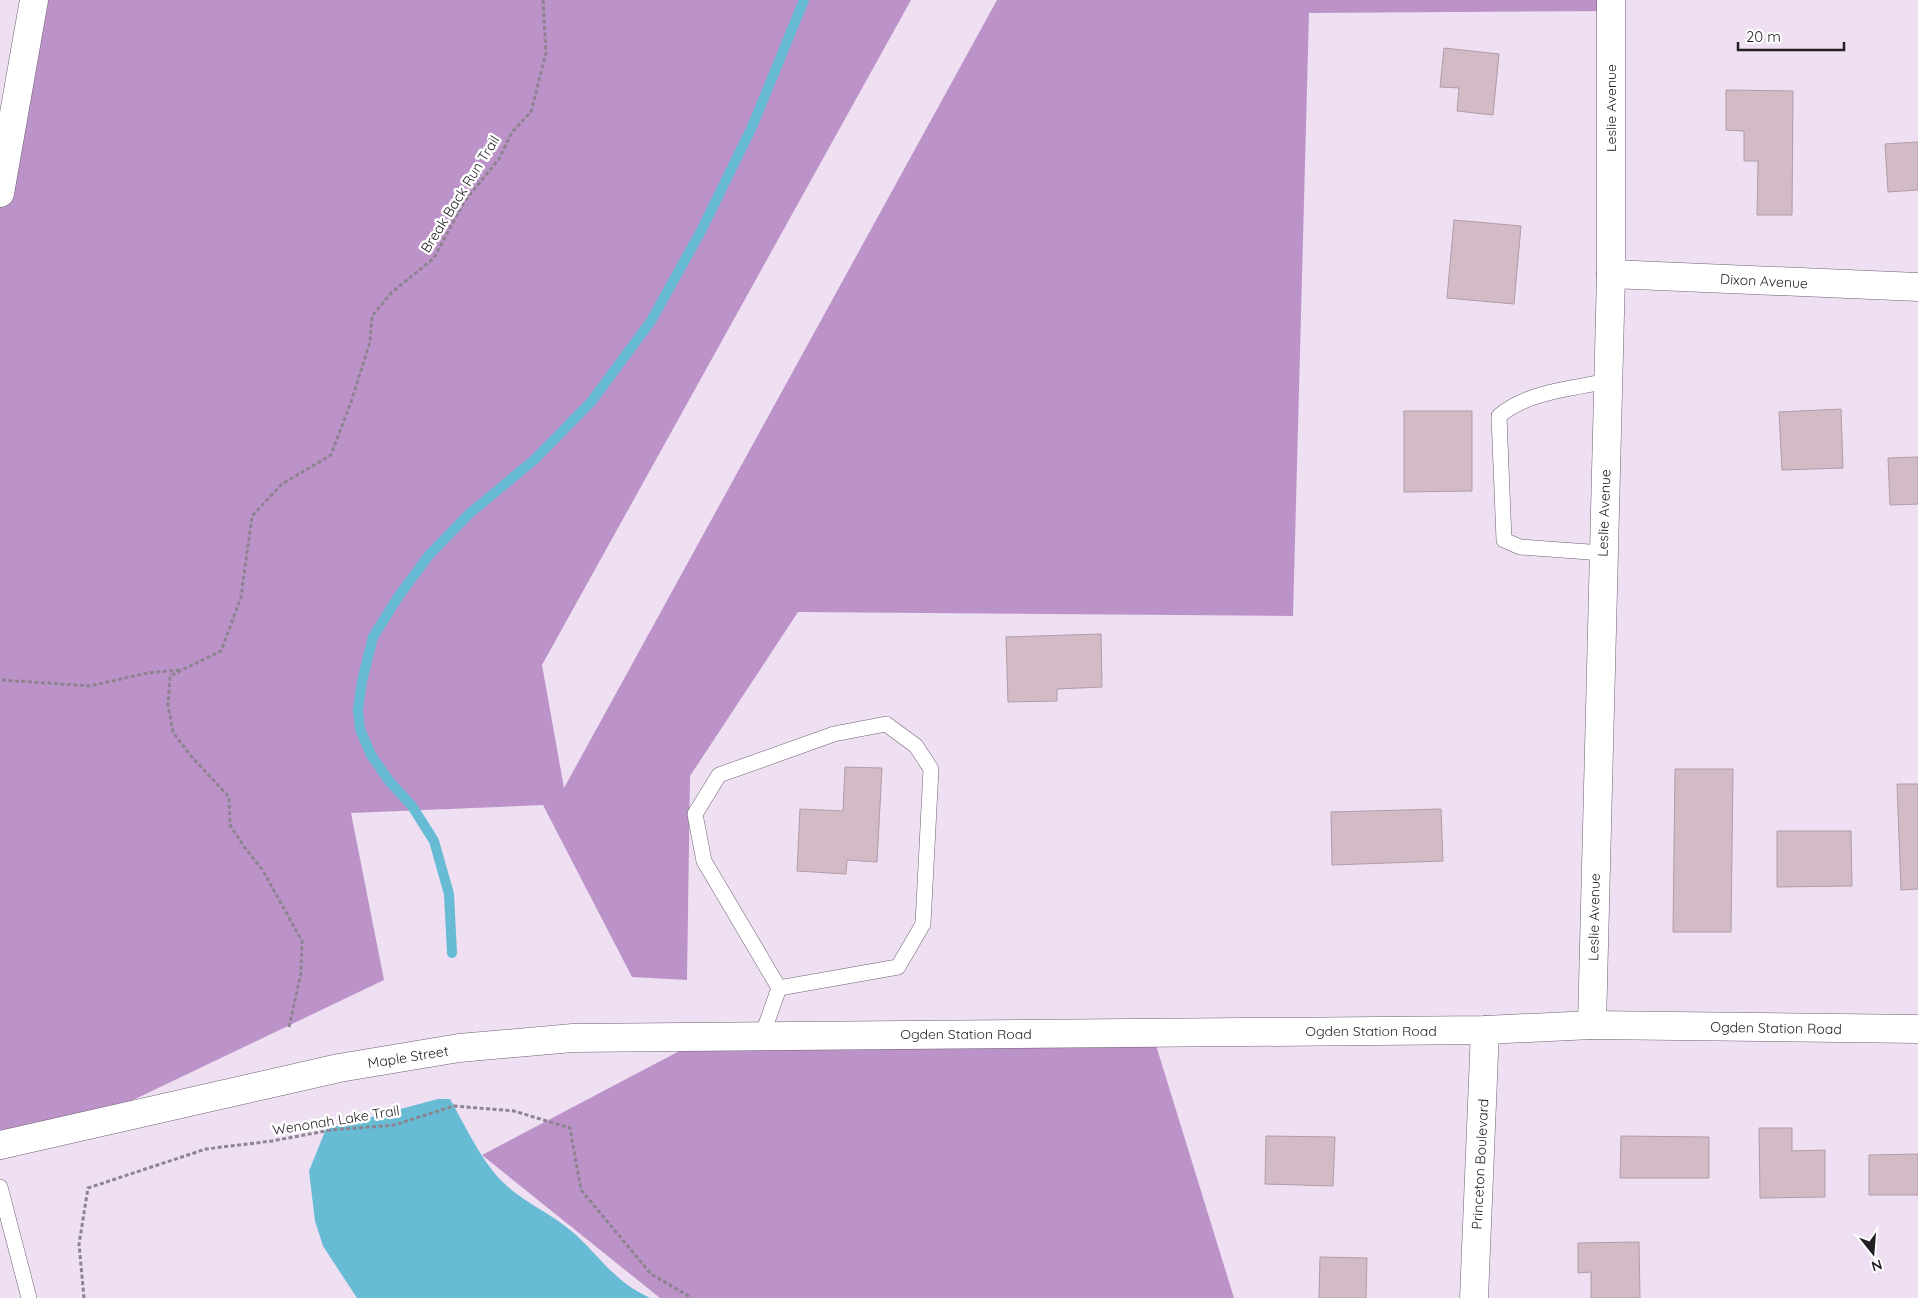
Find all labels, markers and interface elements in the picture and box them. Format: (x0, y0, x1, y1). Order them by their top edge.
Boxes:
scale bar (1738, 20, 1844, 52)
text: 20 m (1746, 27, 1781, 46)
street label: Leslie Avenue (1602, 64, 1620, 152)
street label: Break Back Run Trail (417, 132, 503, 256)
street label: Dixon Avenue (1720, 270, 1808, 292)
street label: Leslie Avenue (1593, 469, 1615, 557)
street label: Leslie Avenue (1584, 873, 1604, 961)
street label: Ogden Station Road (1710, 1018, 1842, 1038)
street label: Ogden Station Road (1305, 1022, 1437, 1040)
street label: Ogden Station Road (900, 1025, 1032, 1043)
street label: Maple Street (366, 1042, 450, 1072)
street label: Princeton Boulevard (1468, 1098, 1492, 1230)
street label: Wenonah Lake Trail (271, 1101, 401, 1139)
north arrow (1848, 1228, 1898, 1278)
text: N (1869, 1255, 1884, 1276)

